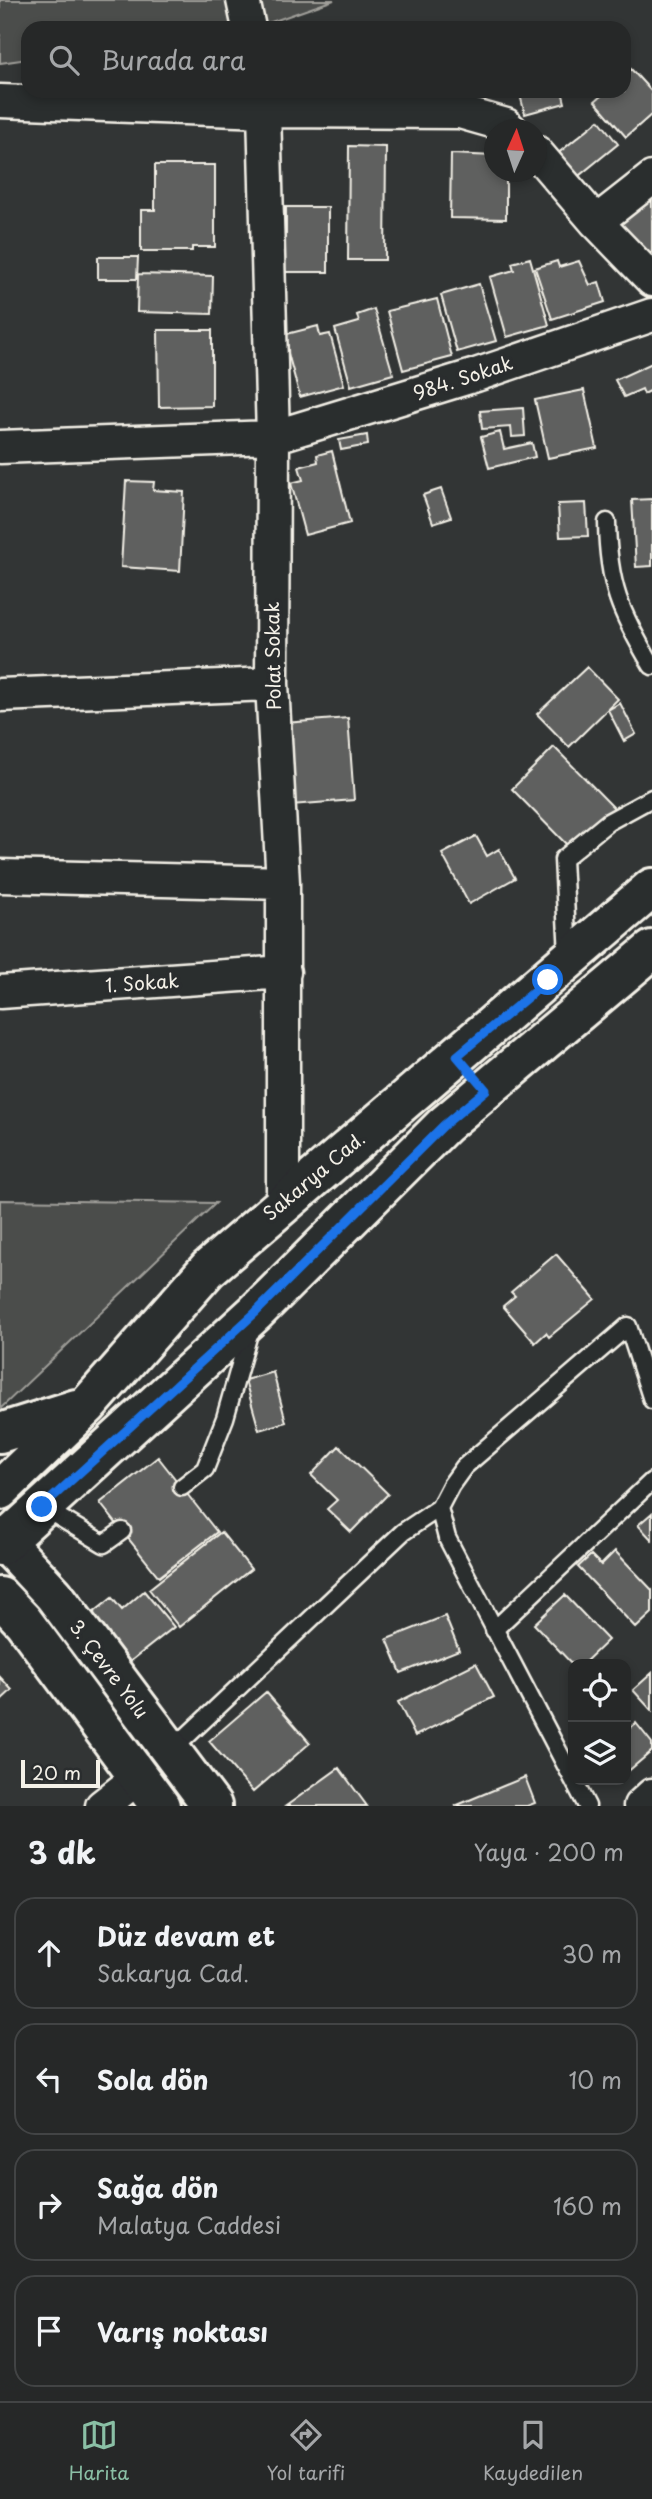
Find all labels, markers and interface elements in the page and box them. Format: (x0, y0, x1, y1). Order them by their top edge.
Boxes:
search box (21, 21, 631, 98)
text: Burada ara (101, 40, 245, 79)
icon: search (45, 41, 83, 79)
north arrow (484, 119, 547, 182)
street label: 984. Sokak (409, 348, 516, 406)
street label: Polat Sokak (257, 601, 287, 710)
route start (532, 964, 563, 995)
street label: 1. Sokak (104, 965, 180, 999)
street label: Sakarya Cad. (256, 1124, 371, 1226)
route end (26, 1491, 57, 1522)
street label: 3. Çevre Yolu (63, 1613, 156, 1724)
map controls (568, 1659, 631, 1785)
button: locate (568, 1659, 631, 1722)
button: layers (568, 1722, 631, 1785)
scale bar (21, 1757, 100, 1789)
text: 20 m (32, 1758, 81, 1786)
text: 3 dk (28, 1829, 96, 1874)
text: Yaya · 200 m (474, 1834, 624, 1869)
text: Düz devam et (97, 1916, 275, 1955)
icon: ahead (30, 1934, 68, 1972)
text: 30 m (561, 1936, 622, 1971)
text: Sakarya Cad. (97, 1955, 249, 1990)
icon: left (30, 2060, 68, 2098)
text: Sola dön (97, 2060, 208, 2099)
text: 10 m (568, 2062, 622, 2097)
text: Sağa dön (97, 2168, 219, 2207)
icon: right (30, 2186, 68, 2224)
text: 160 m (553, 2188, 622, 2223)
text: Malatya Caddesi (97, 2207, 281, 2242)
icon: arrive (30, 2312, 68, 2350)
text: Varış noktası (97, 2312, 268, 2351)
tab: Harita (69, 2416, 129, 2486)
tab: Yol tarifi (267, 2416, 345, 2486)
tab: Kaydedilen (483, 2416, 583, 2486)

